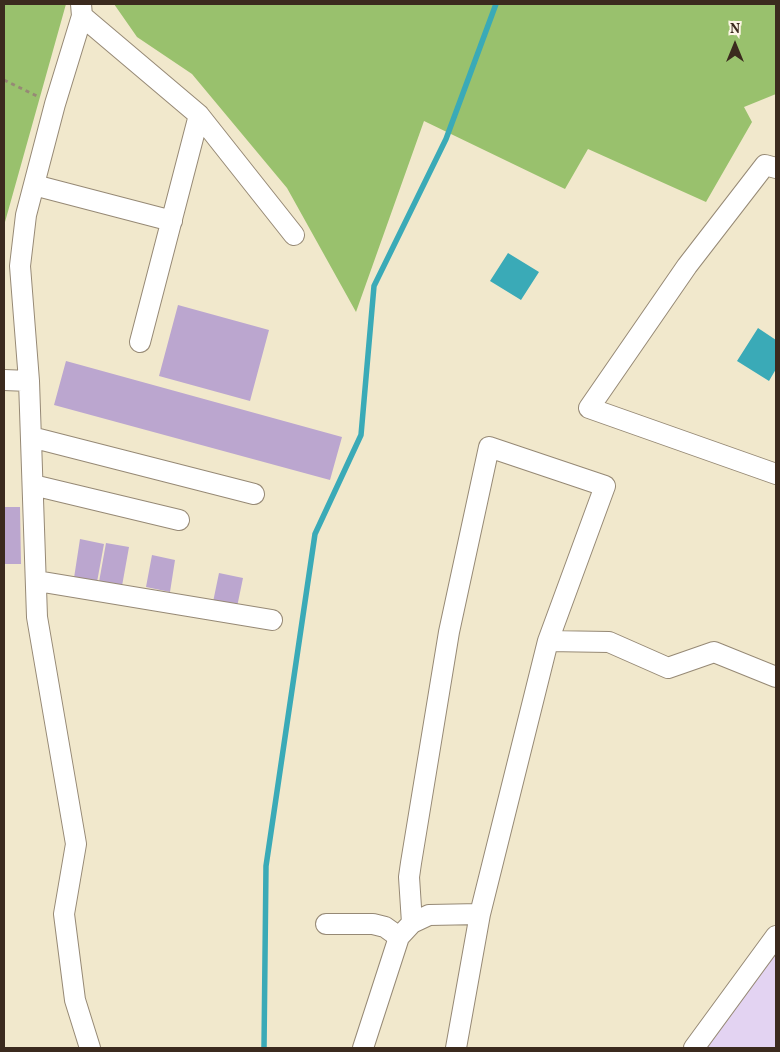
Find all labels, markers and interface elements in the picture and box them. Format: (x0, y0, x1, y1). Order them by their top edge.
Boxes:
north arrow (710, 20, 760, 70)
text: N (730, 20, 740, 39)

